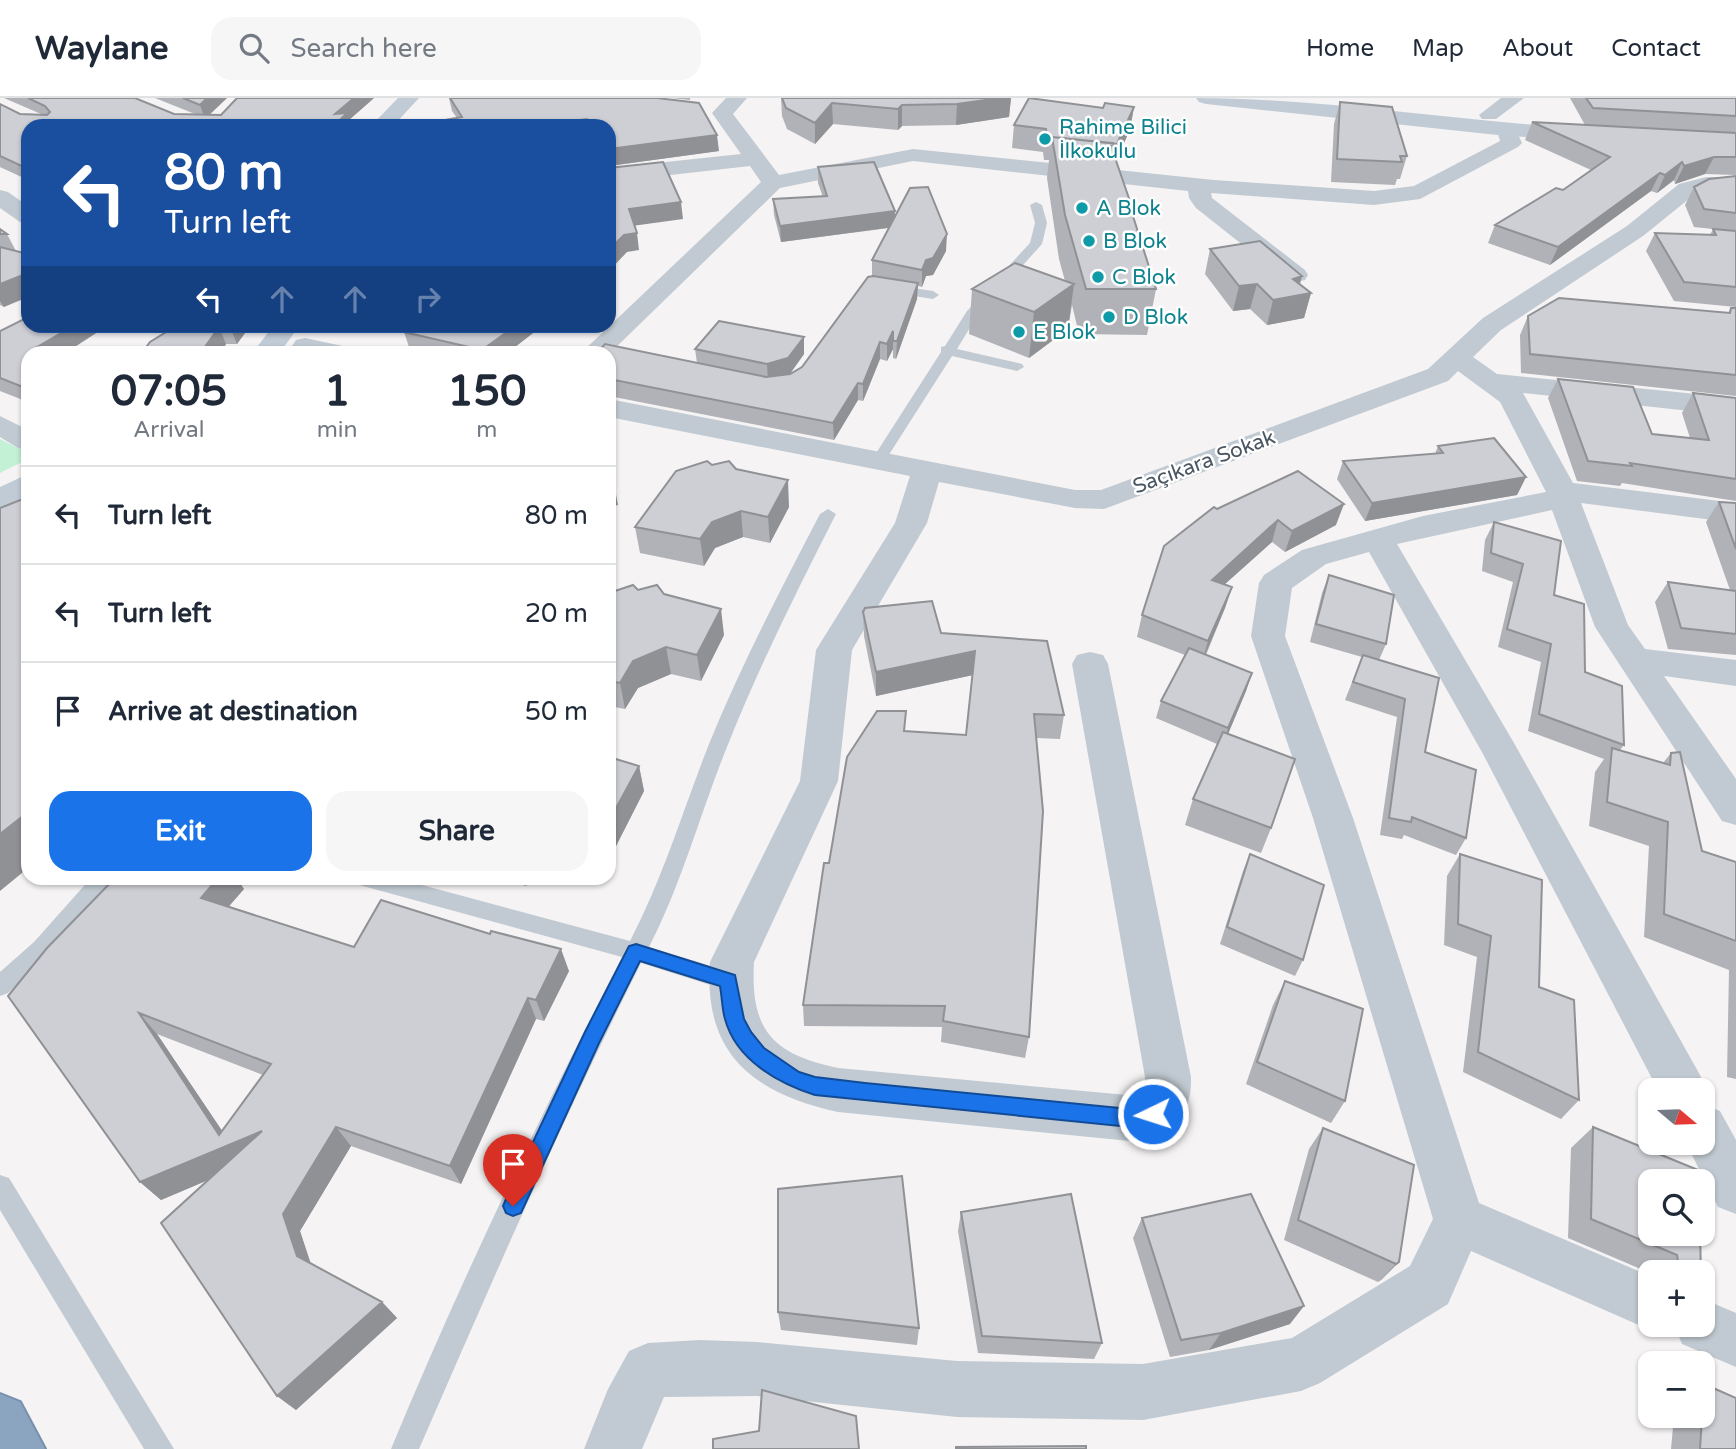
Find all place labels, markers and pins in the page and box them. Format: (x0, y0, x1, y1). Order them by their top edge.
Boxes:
place label: Rahime Bilici İlkokulu (1059, 115, 1187, 164)
marker: Rahime Bilici İlkokulu (1037, 131, 1053, 147)
place label: A Blok (1096, 196, 1161, 221)
marker: A Blok (1074, 200, 1090, 216)
place label: B Blok (1103, 229, 1167, 254)
marker: B Blok (1081, 233, 1097, 249)
place label: C Blok (1112, 265, 1176, 290)
marker: C Blok (1090, 269, 1106, 285)
place label: D Blok (1123, 305, 1188, 330)
marker: D Blok (1101, 309, 1117, 325)
place label: E Blok (1033, 320, 1096, 345)
marker: E Blok (1011, 324, 1027, 340)
pin (483, 1134, 543, 1206)

